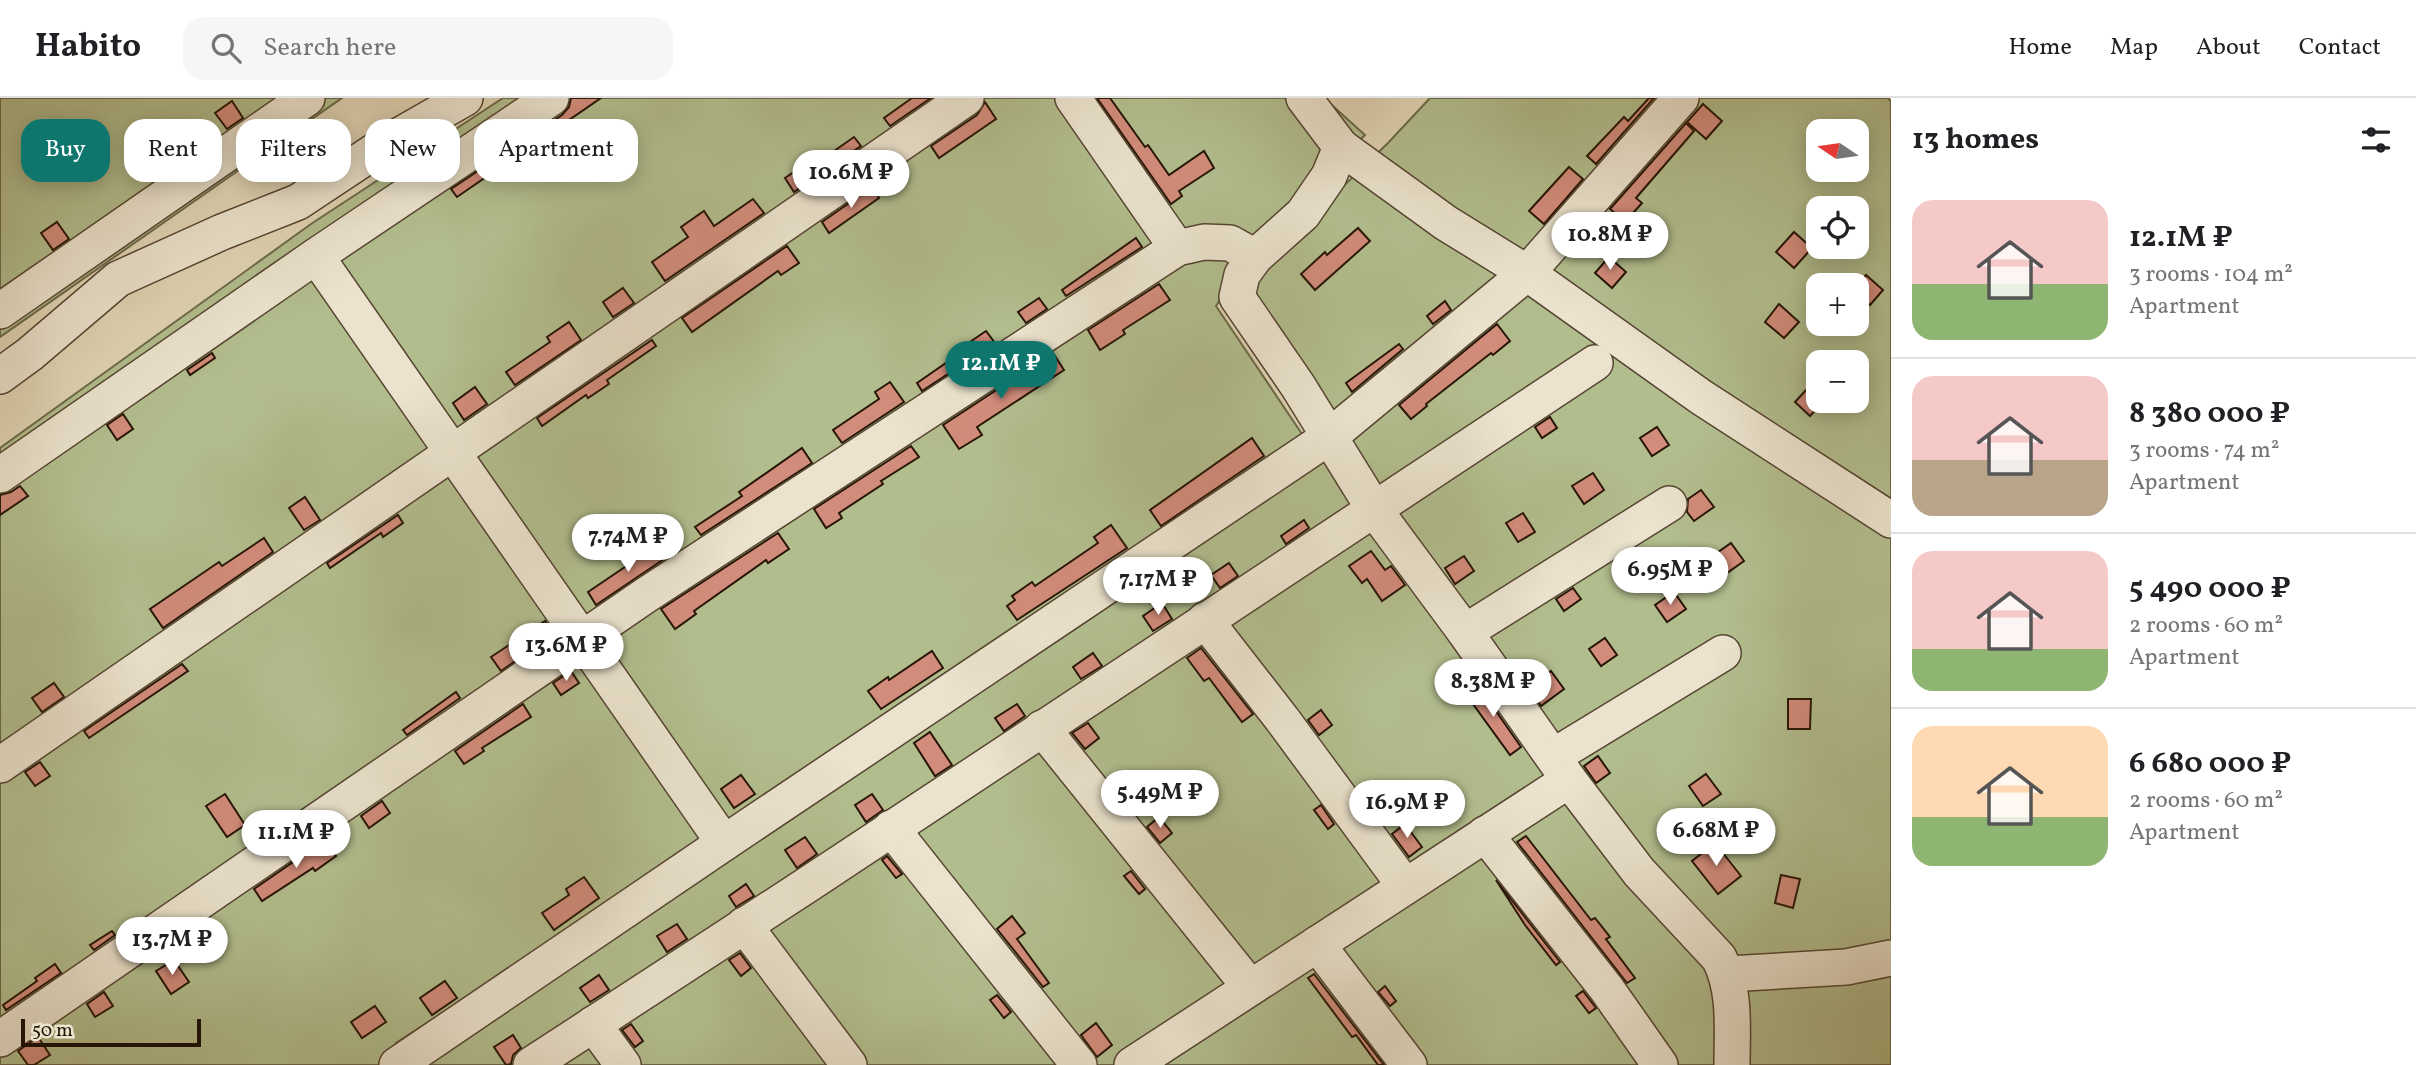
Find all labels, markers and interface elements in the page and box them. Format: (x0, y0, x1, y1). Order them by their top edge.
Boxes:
search box (183, 17, 673, 80)
text: Habito (35, 25, 141, 71)
icon: search (207, 29, 245, 67)
text: Search here (263, 30, 396, 66)
text: Home (2008, 31, 2072, 65)
text: Map (2110, 31, 2158, 65)
text: About (2196, 31, 2261, 65)
text: Contact (2299, 31, 2381, 65)
chip: Buy (21, 119, 110, 182)
chip: Rent (124, 119, 222, 182)
chip: Filters (236, 119, 351, 182)
chip: New (365, 119, 460, 182)
chip: Apartment (474, 119, 638, 182)
north arrow (1806, 119, 1869, 182)
map controls (1806, 119, 1869, 413)
text: 13 homes (1912, 119, 2039, 161)
icon: filters (2357, 121, 2395, 159)
pin: 10.6M ₽ (786, 150, 916, 210)
text: 10.6M ₽ (808, 157, 894, 189)
button: locate (1806, 196, 1869, 259)
pin: 10.8M ₽ (1545, 212, 1675, 272)
text: 12.1M ₽ (2129, 217, 2233, 259)
text: 10.8M ₽ (1567, 219, 1653, 251)
icon: home (1968, 228, 2052, 312)
text: 3 rooms · 104 m² (2129, 259, 2293, 291)
button: + (1806, 273, 1869, 336)
text: Apartment (2129, 291, 2240, 323)
pin: 12.1M ₽ (936, 342, 1066, 401)
text: 12.1M ₽ (961, 348, 1041, 380)
button: − (1806, 350, 1869, 413)
text: 8 380 000 ₽ (2129, 393, 2290, 435)
icon: home (1968, 404, 2052, 488)
text: 3 rooms · 74 m² (2129, 435, 2279, 467)
text: Apartment (2129, 467, 2240, 499)
pin: 7.74M ₽ (563, 514, 693, 574)
text: 7.74M ₽ (588, 521, 668, 553)
pin: 6.95M ₽ (1605, 547, 1735, 607)
text: 6.95M ₽ (1627, 554, 1713, 586)
pin: 7.17M ₽ (1093, 558, 1223, 617)
text: 7.17M ₽ (1119, 564, 1197, 596)
text: 5 490 000 ₽ (2129, 568, 2291, 610)
icon: home (1968, 579, 2052, 663)
text: 2 rooms · 60 m² (2129, 610, 2283, 642)
pin: 13.6M ₽ (501, 624, 631, 683)
text: 13.6M ₽ (525, 630, 607, 662)
text: Apartment (2129, 642, 2240, 674)
pin: 8.38M ₽ (1428, 660, 1558, 719)
text: 8.38M ₽ (1450, 666, 1536, 698)
text: 6 680 000 ₽ (2129, 743, 2291, 785)
icon: home (1968, 754, 2052, 838)
pin: 5.49M ₽ (1095, 770, 1225, 830)
text: 5.49M ₽ (1117, 777, 1203, 809)
pin: 16.9M ₽ (1342, 780, 1472, 840)
text: 2 rooms · 60 m² (2129, 785, 2283, 817)
text: 16.9M ₽ (1365, 787, 1449, 819)
pin: 6.68M ₽ (1651, 808, 1781, 868)
pin: 11.1M ₽ (231, 810, 361, 870)
text: 6.68M ₽ (1673, 815, 1759, 847)
text: 11.1M ₽ (258, 817, 334, 849)
text: Apartment (2129, 817, 2240, 849)
pin: 13.7M ₽ (107, 918, 237, 977)
text: 13.7M ₽ (132, 924, 212, 956)
scale bar (21, 1016, 201, 1048)
text: 50 m (32, 1018, 73, 1044)

